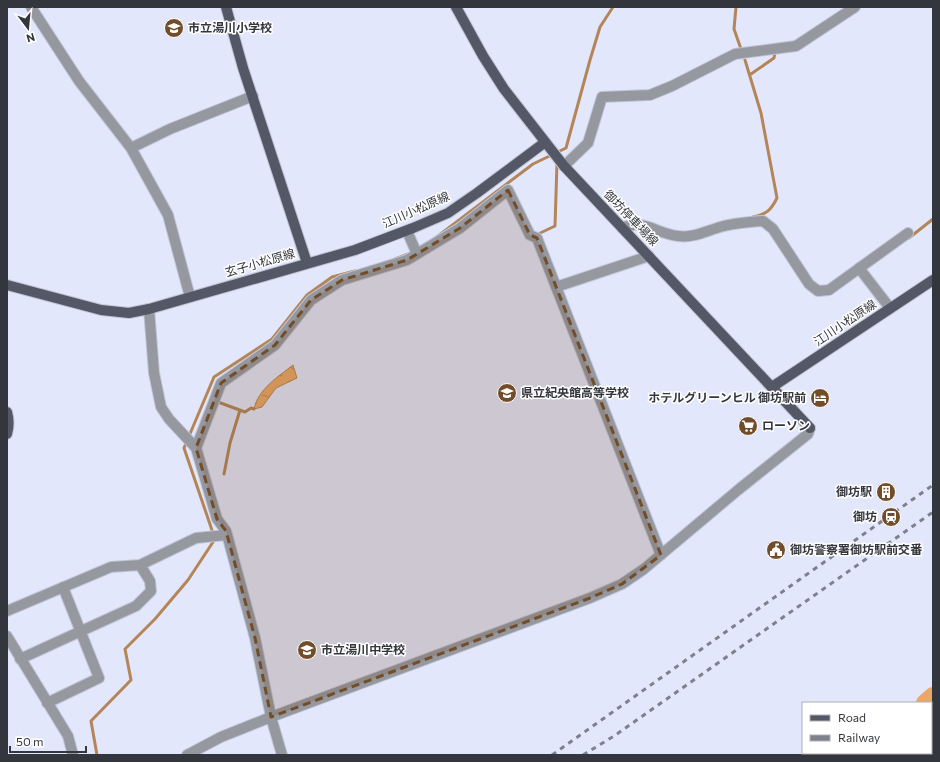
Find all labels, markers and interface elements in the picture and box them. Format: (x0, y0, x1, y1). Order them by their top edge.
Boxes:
north arrow (8, 8, 48, 48)
school or university icon: 市立湯川小学校 (163, 17, 185, 39)
place label: 市立湯川小学校 (188, 20, 272, 34)
text: N (25, 31, 37, 45)
street label: 御坊停車場線 (602, 187, 662, 248)
street label: 江川小松原線 (380, 188, 451, 230)
street label: 玄子小松原線 (223, 245, 296, 279)
street label: 江川小松原線 (811, 296, 878, 348)
school or university icon: 県立紀央館高等学校 (496, 382, 518, 404)
place label: 県立紀央館高等学校 (521, 385, 629, 399)
hotel icon: ホテルグリーンヒル 御坊駅前 (809, 387, 831, 409)
place label: ホテルグリーンヒル 御坊駅前 (648, 390, 806, 404)
supermarket icon: ローソン (737, 415, 759, 437)
place label: ローソン (762, 418, 810, 432)
building icon: 御坊駅 (875, 481, 897, 503)
place label: 御坊駅 (836, 484, 872, 498)
station icon: 御坊 (880, 506, 902, 528)
place label: 御坊 (853, 509, 877, 523)
public building icon: 御坊警察署御坊駅前交番 (765, 539, 787, 561)
place label: 御坊警察署御坊駅前交番 (790, 542, 923, 556)
school or university icon: 市立湯川中学校 (296, 639, 318, 661)
place label: 市立湯川中学校 (321, 642, 405, 656)
legend (802, 702, 932, 754)
text: Road (838, 710, 866, 724)
scale bar (10, 728, 86, 754)
text: Railway (838, 730, 880, 744)
text: 50 m (16, 734, 44, 748)

